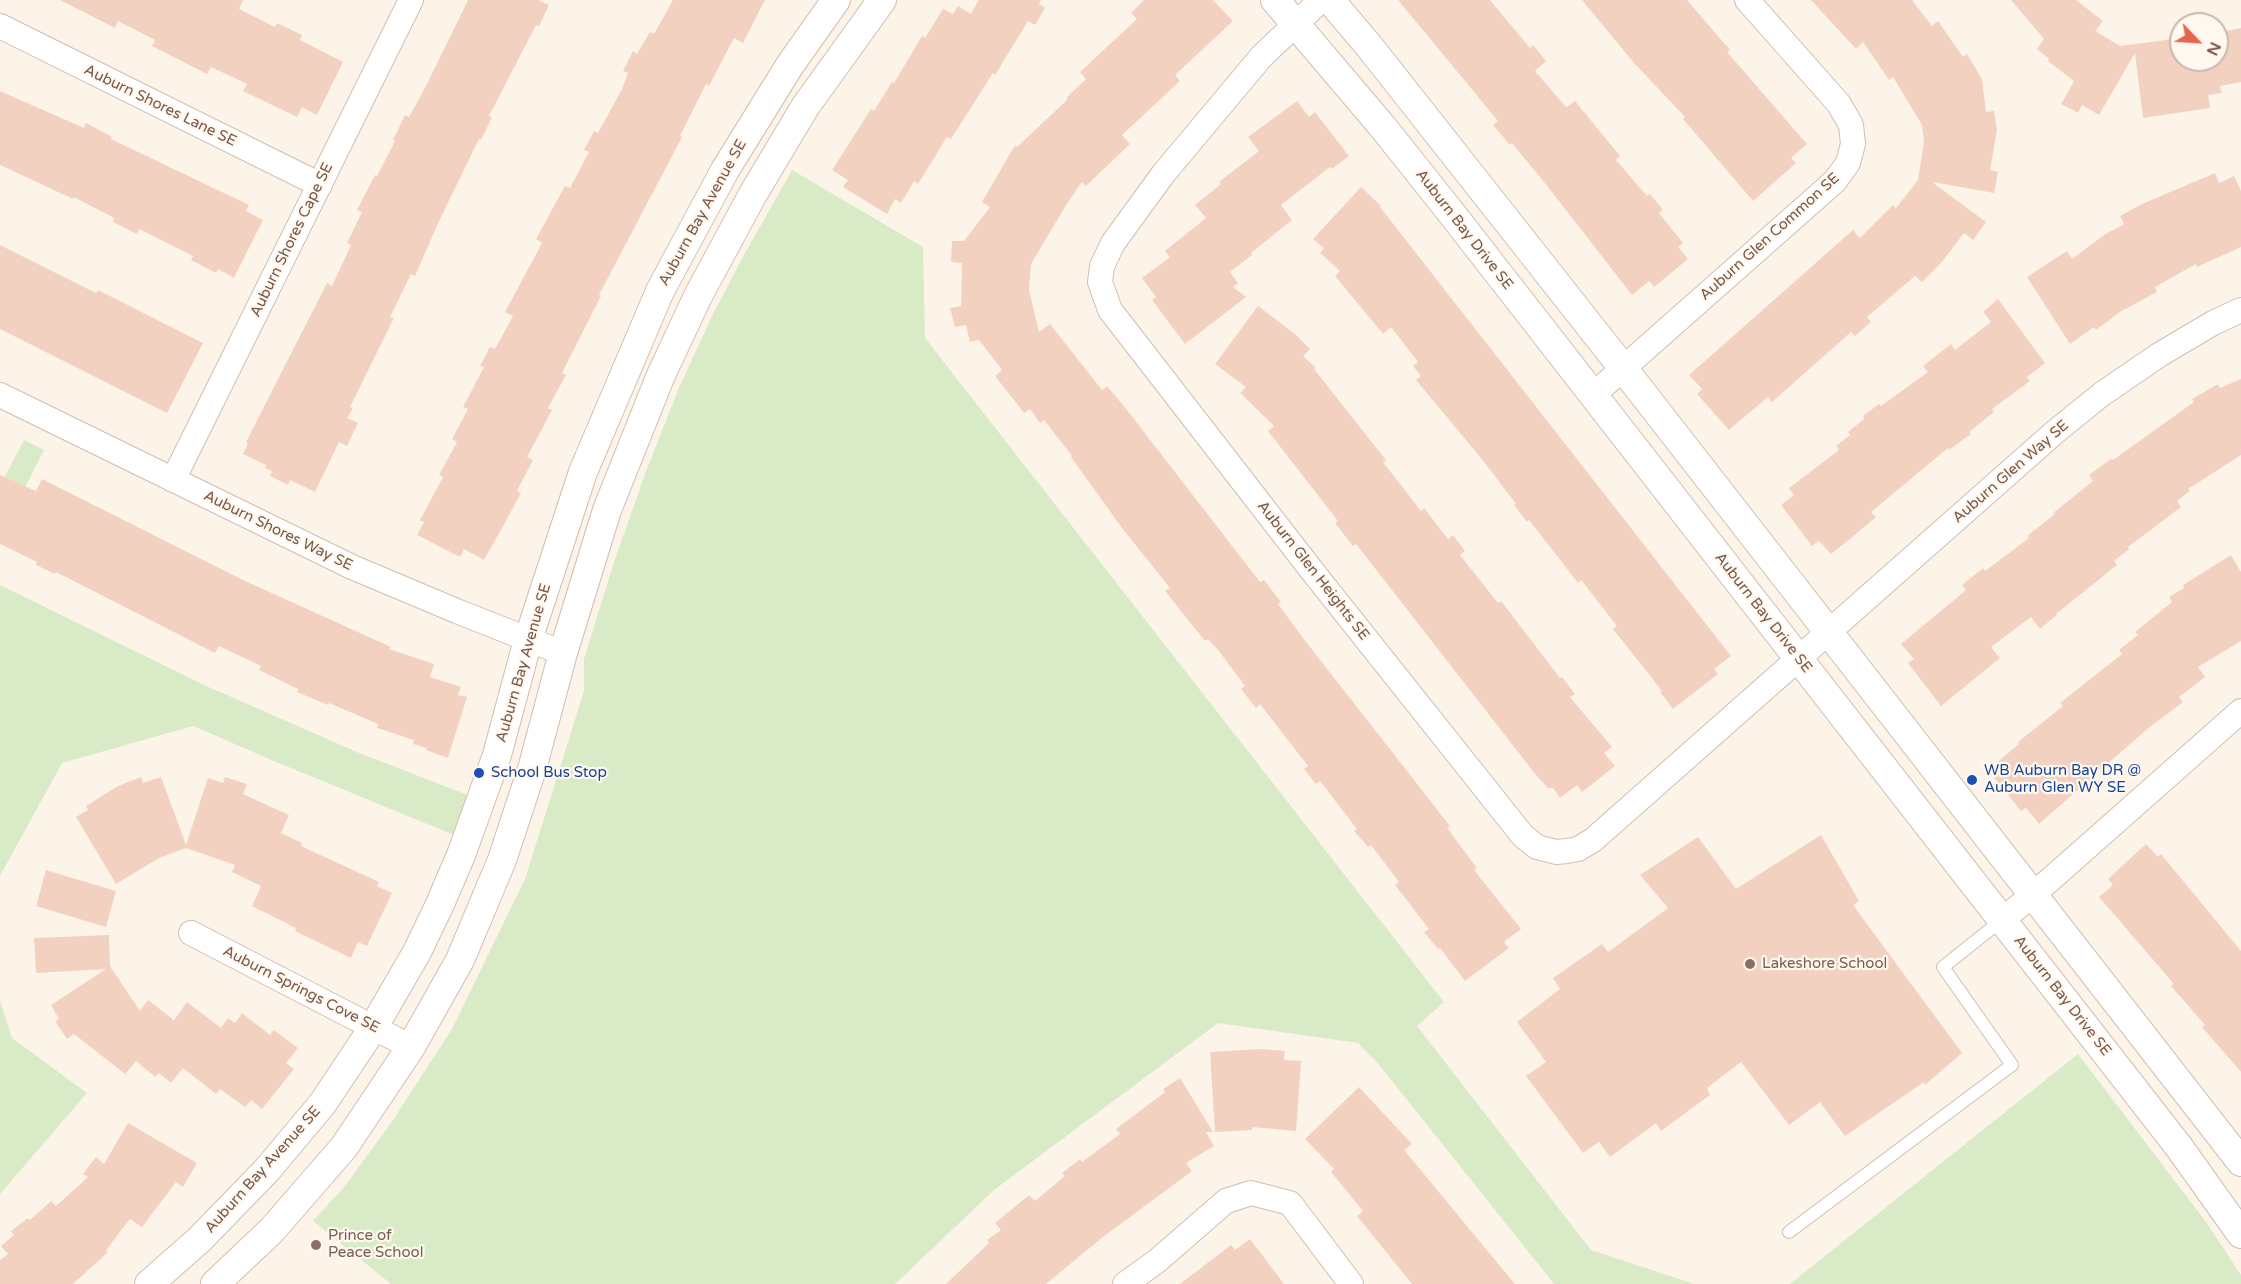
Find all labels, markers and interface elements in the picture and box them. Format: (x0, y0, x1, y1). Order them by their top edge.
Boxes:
north arrow (2169, 12, 2229, 72)
text: N (2202, 39, 2225, 59)
street label: Auburn Shores Lane SE (81, 61, 239, 151)
street label: Auburn Bay Avenue SE (655, 137, 751, 289)
street label: Auburn Shores Cape SE (247, 160, 337, 320)
street label: Auburn Bay Drive SE (1411, 166, 1517, 294)
street label: Auburn Glen Common SE (1696, 169, 1844, 305)
street label: Auburn Glen Way SE (1949, 417, 2073, 527)
street label: Auburn Shores Way SE (201, 487, 355, 575)
street label: Auburn Glen Heights SE (1253, 498, 1373, 644)
street label: Auburn Bay Drive SE (1710, 549, 1816, 677)
street label: Auburn Bay Avenue SE (493, 581, 555, 745)
place label: WB Auburn Bay DR @ Auburn Glen WY SE (1984, 762, 2141, 797)
place label: School Bus Stop (491, 764, 607, 782)
marker: School Bus Stop (472, 766, 486, 780)
marker: WB Auburn Bay DR @ Auburn Glen WY SE (1965, 773, 1979, 787)
street label: Auburn Bay Drive SE (2009, 932, 2115, 1060)
street label: Auburn Springs Cove SE (220, 943, 382, 1037)
place label: Lakeshore School (1762, 955, 1887, 973)
marker: Lakeshore School (1743, 957, 1757, 971)
street label: Auburn Bay Avenue SE (201, 1103, 325, 1237)
place label: Prince of Peace School (328, 1227, 423, 1262)
marker: Prince of Peace School (309, 1238, 323, 1252)

